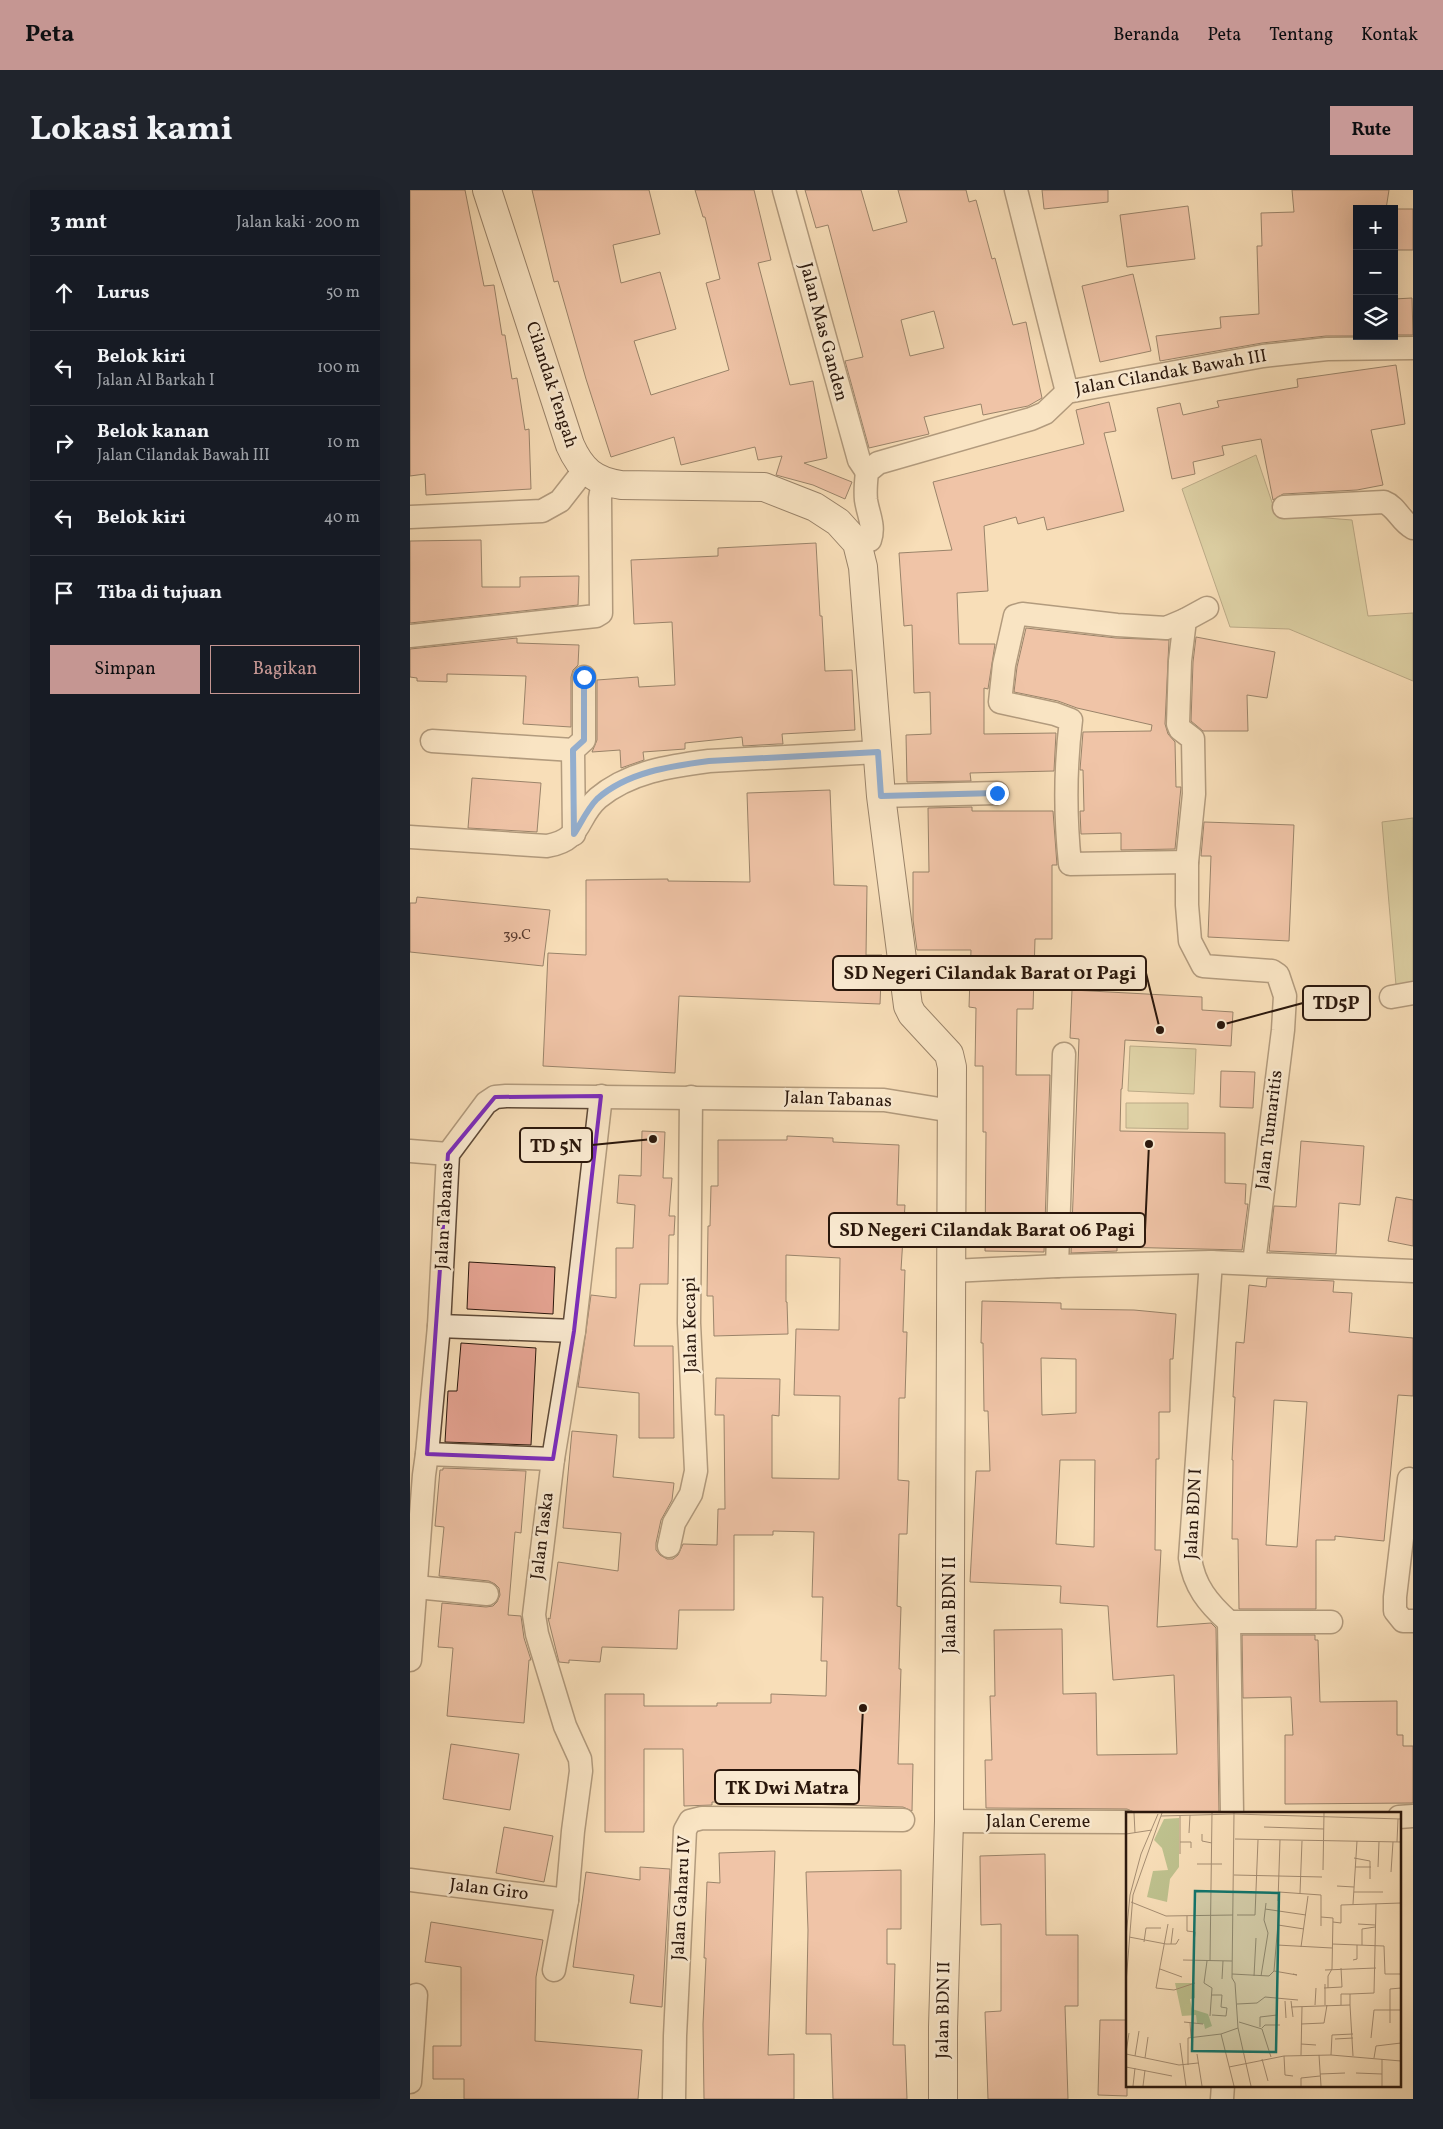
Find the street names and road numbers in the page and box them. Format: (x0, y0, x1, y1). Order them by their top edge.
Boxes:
street label: Jalan Mas Ganden (792, 260, 854, 404)
street label: Cilandak Tengah (519, 319, 583, 452)
street label: Jalan Cilandak Bawah III (1073, 344, 1269, 402)
street label: Jalan Tumaritis (1250, 1069, 1290, 1191)
street label: Jalan Tabanas (784, 1086, 892, 1114)
street label: Jalan Tabanas (430, 1162, 460, 1270)
street label: Jalan Kecapi (678, 1277, 704, 1373)
street label: Jalan BDN I (1179, 1468, 1209, 1560)
street label: Jalan Taska (525, 1491, 561, 1581)
street label: Jalan BDN II (938, 1556, 963, 1654)
street label: Jalan Cereme (986, 1810, 1090, 1835)
street label: Jalan Gaharu IV (666, 1835, 698, 1961)
street label: Jalan Giro (448, 1873, 530, 1907)
street label: Jalan BDN II (931, 1961, 957, 2059)

